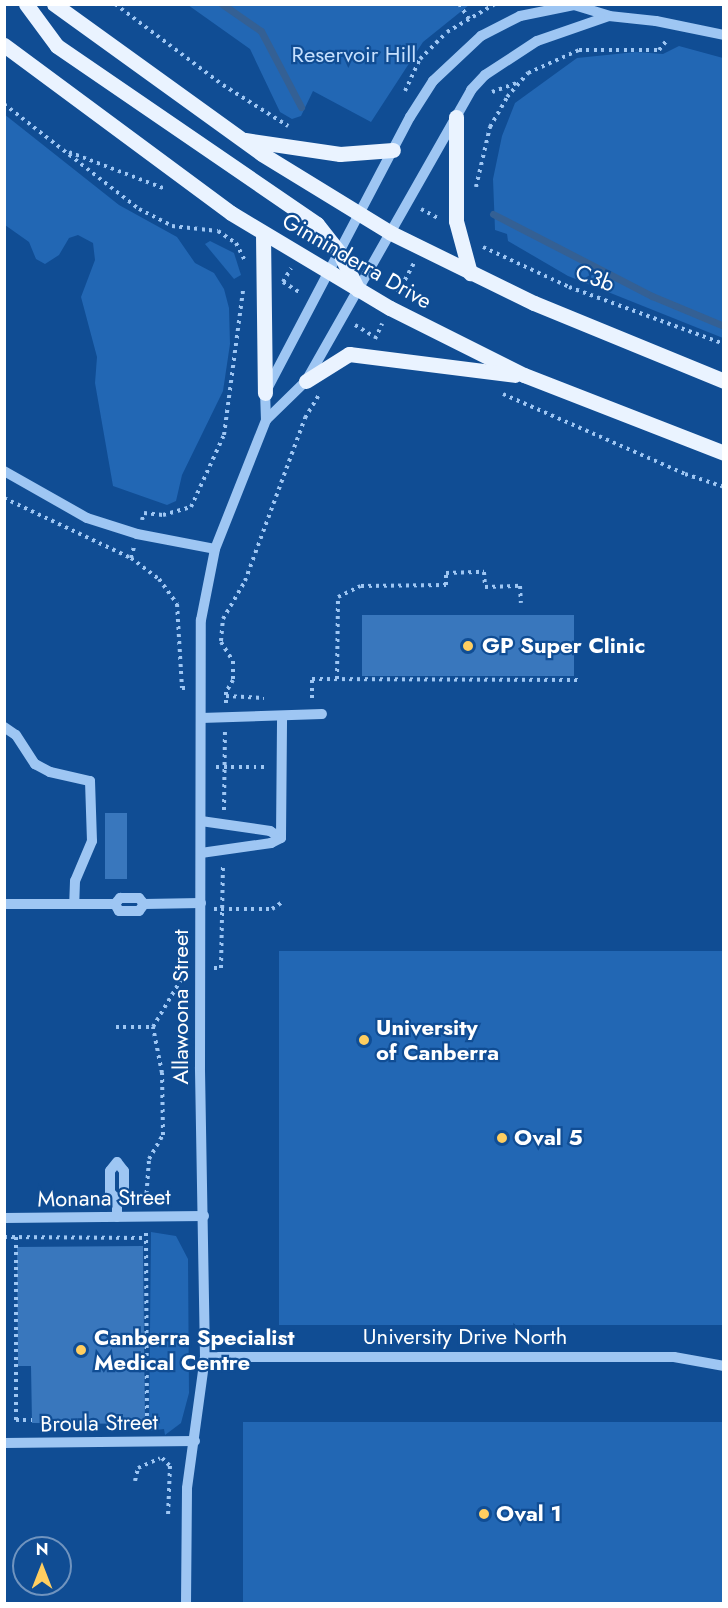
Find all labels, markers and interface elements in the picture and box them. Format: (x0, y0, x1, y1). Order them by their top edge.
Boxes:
park label: Reservoir Hill (292, 42, 416, 68)
street label: Ginninderra Drive (278, 208, 436, 314)
street label: C3b (572, 259, 618, 297)
place label: GP Super Clinic (482, 633, 645, 659)
marker: GP Super Clinic (459, 637, 477, 655)
street label: Allawoona Street (168, 930, 194, 1084)
place label: University of Canberra (376, 1014, 499, 1066)
marker: University of Canberra (357, 1033, 371, 1047)
place label: Oval 5 (514, 1125, 583, 1151)
marker: Oval 5 (495, 1131, 509, 1145)
street label: Monana Street (37, 1184, 171, 1212)
place label: Canberra Specialist Medical Centre (94, 1324, 294, 1376)
street label: University Drive North (363, 1324, 567, 1350)
marker: Canberra Specialist Medical Centre (72, 1341, 90, 1359)
street label: Broula Street (40, 1409, 158, 1437)
place label: Oval 1 (496, 1501, 562, 1527)
marker: Oval 1 (477, 1507, 491, 1521)
north arrow (12, 1536, 72, 1596)
text: N (36, 1538, 48, 1561)

